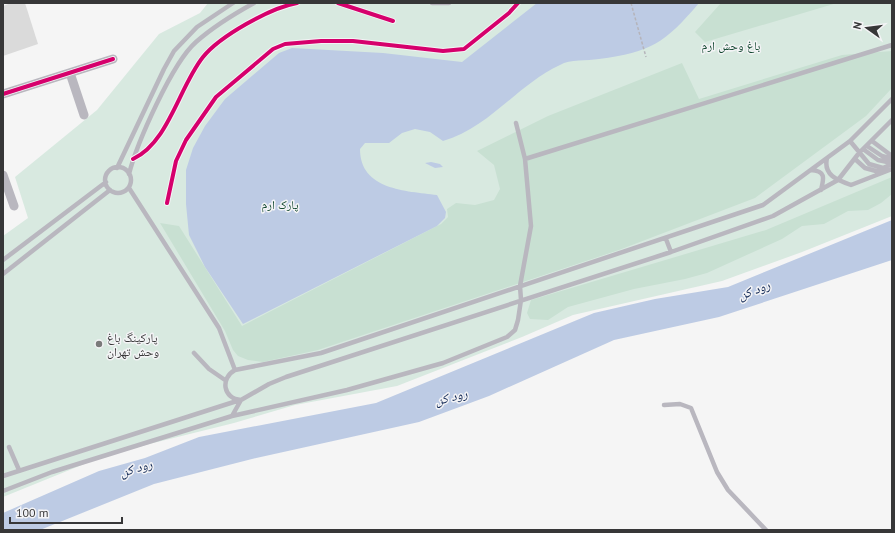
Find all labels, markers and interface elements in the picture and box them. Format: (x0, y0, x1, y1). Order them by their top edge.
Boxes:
north arrow (847, 8, 887, 48)
text: N (850, 20, 865, 31)
park label: باغ وحش ارم (702, 38, 760, 54)
park label: پارک ارم (261, 197, 299, 213)
water label: رود کن (736, 276, 772, 304)
place label: پارکینگ باغ وحش تهران (107, 330, 159, 359)
marker: پارکینگ باغ وحش تهران (94, 339, 104, 349)
water label: رود کن (433, 385, 469, 409)
water label: رود کن (118, 455, 154, 481)
scale bar (10, 499, 122, 525)
text: 100 m (16, 505, 49, 520)

